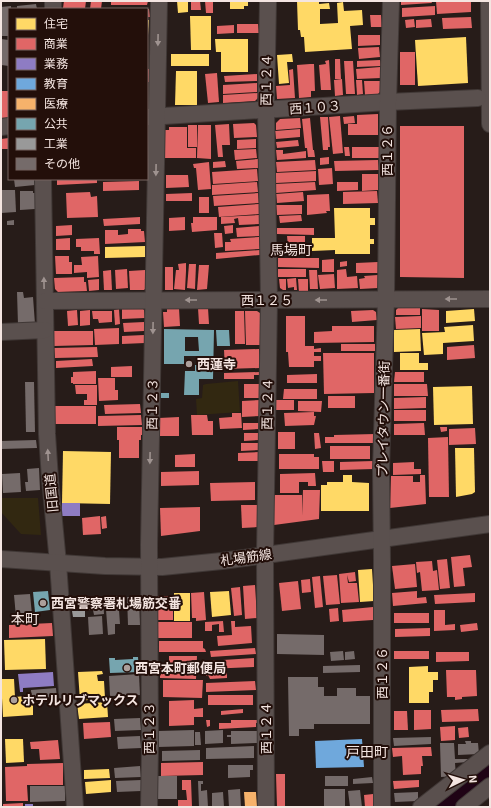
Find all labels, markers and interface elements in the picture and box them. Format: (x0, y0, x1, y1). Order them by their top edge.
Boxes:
legend (8, 8, 148, 180)
text: 住宅 (44, 16, 68, 30)
one-way arrow (155, 34, 161, 47)
text: 商業 (44, 36, 68, 50)
street label: 西１２４ (258, 54, 274, 106)
text: 業務 (44, 56, 68, 70)
text: 教育 (44, 76, 68, 90)
text: 医療 (44, 96, 68, 110)
street label: 西１０３ (288, 97, 342, 117)
text: 公共 (44, 116, 68, 130)
street label: 西１２６ (379, 124, 395, 176)
text: 工業 (44, 136, 68, 150)
text: その他 (44, 156, 80, 170)
one-way arrow (153, 164, 159, 177)
district label: 馬場町 (270, 241, 312, 258)
one-way arrow (41, 276, 47, 289)
street label: 西１２５ (241, 292, 293, 308)
one-way arrow (444, 296, 457, 302)
one-way arrow (184, 297, 197, 303)
one-way arrow (314, 297, 327, 303)
one-way arrow (150, 322, 156, 335)
place label: 西蓮寺 (197, 356, 236, 372)
marker: 西蓮寺 (184, 359, 194, 369)
street label: プレイタウン一番街 (374, 361, 392, 477)
street label: 西１２３ (144, 378, 160, 430)
street label: 西１２４ (259, 378, 275, 430)
one-way arrow (45, 449, 52, 461)
one-way arrow (147, 452, 154, 464)
street label: 旧国道 (41, 473, 61, 513)
street label: 札場筋線 (219, 545, 273, 569)
place label: 西宮警察署札場筋交番 (51, 595, 181, 611)
marker: 西宮警察署札場筋交番 (38, 598, 48, 608)
district label: 本町 (11, 610, 39, 627)
street label: 西１２６ (374, 647, 390, 699)
place label: 西宮本町郵便局 (135, 660, 226, 676)
marker: 西宮本町郵便局 (122, 663, 132, 673)
place label: ホテルリブマックス (22, 692, 139, 708)
marker: ホテルリブマックス (9, 695, 19, 705)
street label: 西１２３ (141, 702, 157, 754)
street label: 西１２４ (258, 702, 274, 754)
district label: 戸田町 (346, 743, 388, 760)
north arrow (443, 760, 483, 800)
text: N (467, 775, 480, 784)

